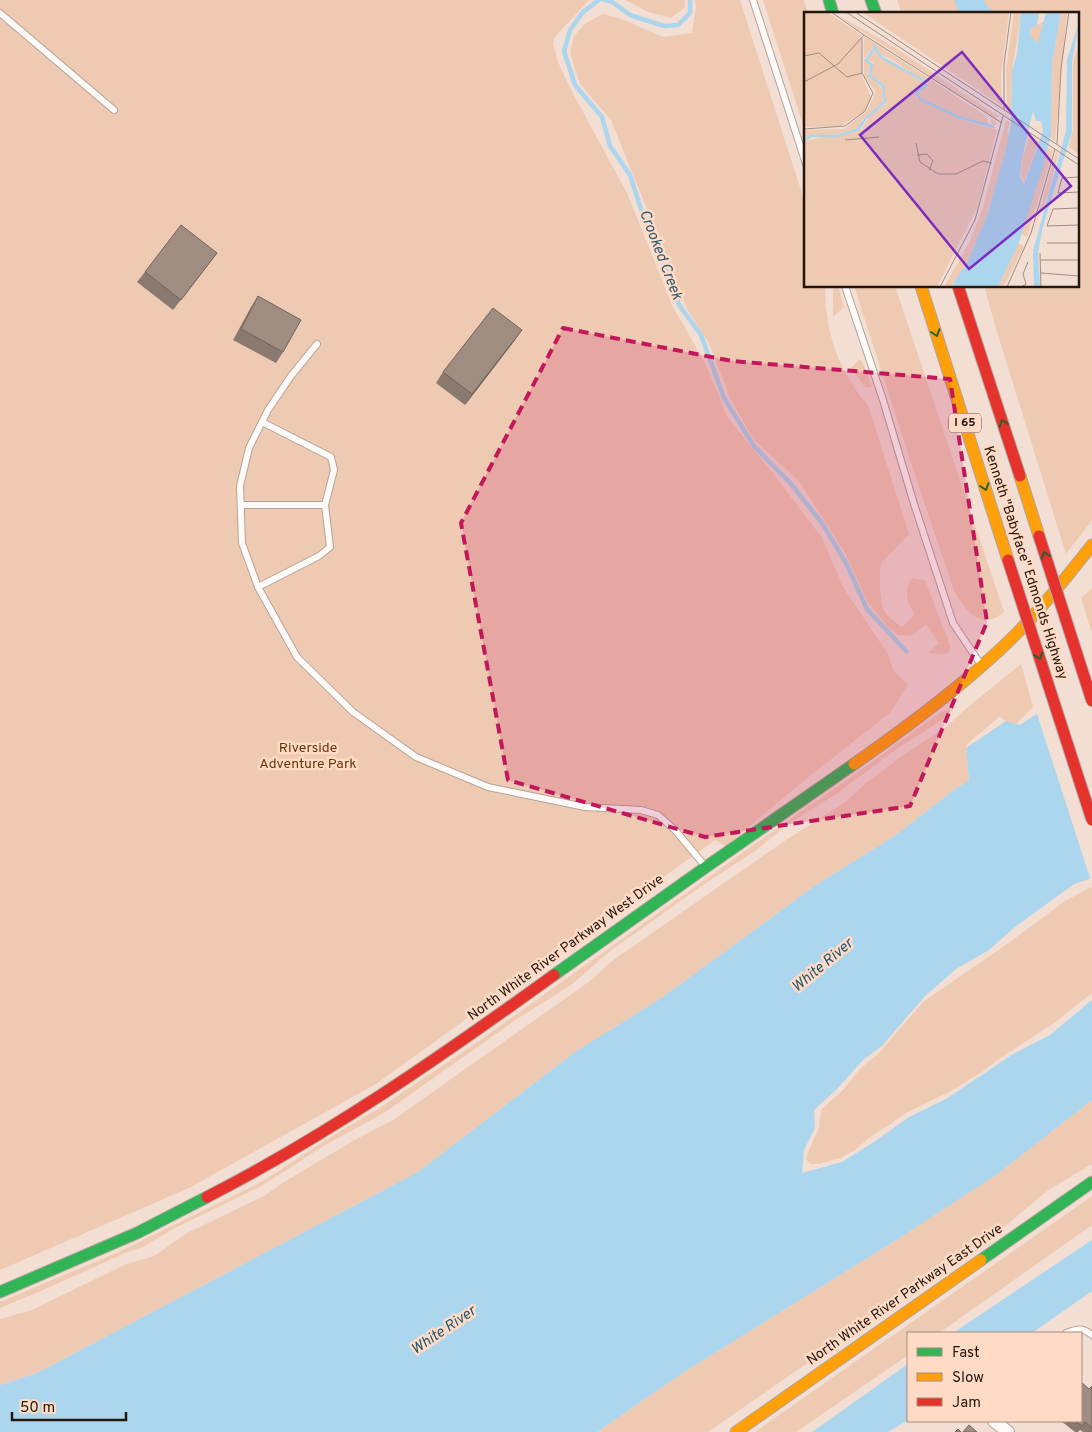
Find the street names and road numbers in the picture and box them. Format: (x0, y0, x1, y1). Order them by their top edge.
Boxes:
road number: I 65 (949, 413, 981, 432)
street label: Kenneth "Babyface" Edmonds Highway (979, 444, 1071, 682)
street label: North White River Parkway West Drive (465, 871, 667, 1025)
street label: North White River Parkway East Drive (804, 1221, 1006, 1369)

